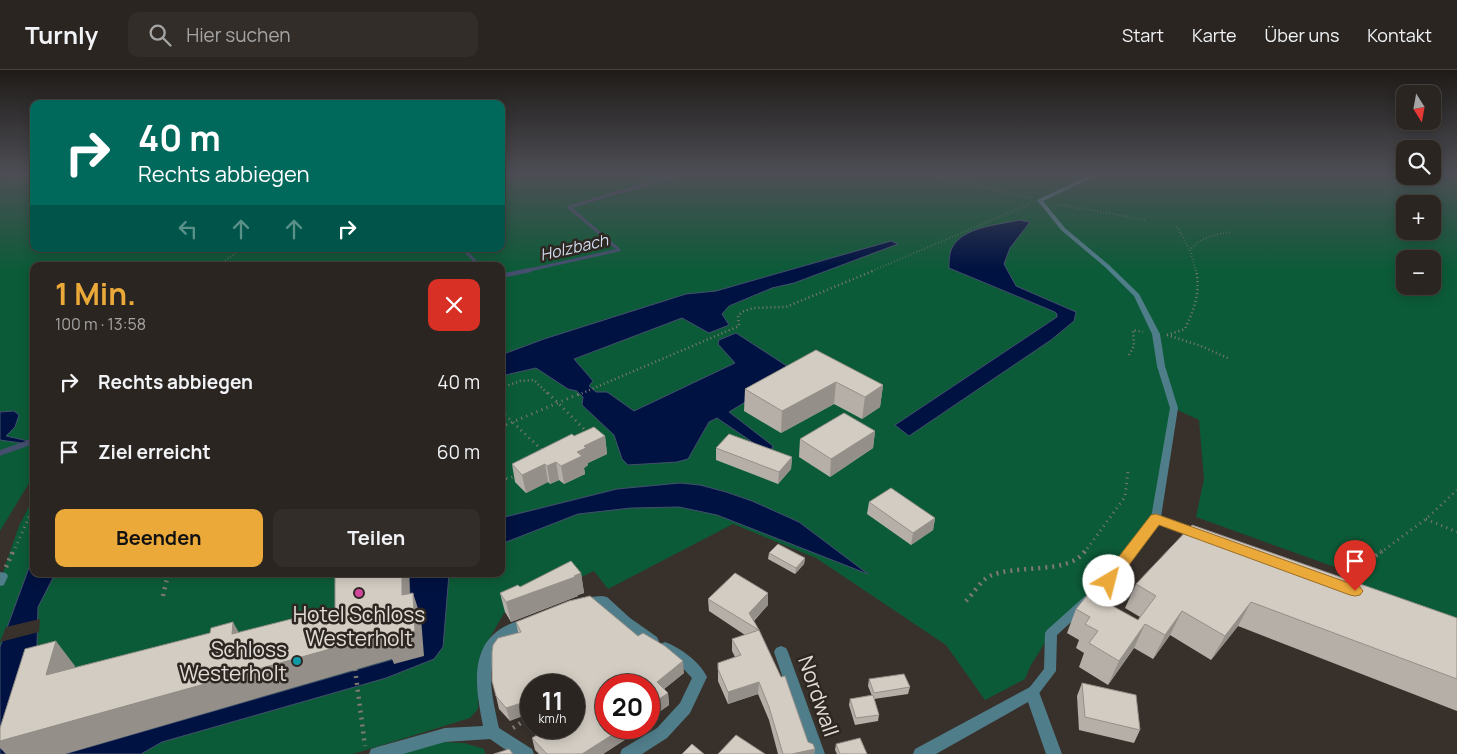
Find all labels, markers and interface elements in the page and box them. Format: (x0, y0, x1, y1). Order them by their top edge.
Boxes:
search box (128, 12, 478, 57)
text: Turnly (25, 18, 98, 51)
icon: search (146, 21, 174, 49)
text: Hier suchen (186, 22, 291, 48)
text: Start (1122, 23, 1164, 47)
text: Karte (1192, 23, 1237, 47)
text: Über uns (1265, 23, 1339, 47)
text: Kontakt (1367, 23, 1432, 47)
north arrow (1396, 85, 1441, 130)
map controls (1396, 85, 1441, 295)
text: 40 m (138, 114, 221, 162)
icon: right (55, 120, 120, 185)
button: search (1396, 140, 1441, 185)
text: Rechts abbiegen (138, 159, 310, 189)
button: + (1396, 195, 1441, 240)
icon: left (174, 215, 202, 243)
icon: ahead (227, 215, 255, 243)
icon: ahead (280, 215, 308, 243)
icon: right (333, 215, 361, 243)
water label: Holzbach (538, 228, 611, 266)
button: − (1396, 250, 1441, 295)
text: 1 Min. (55, 273, 136, 314)
button: close (428, 279, 480, 331)
text: 100 m · 13:58 (55, 313, 146, 335)
icon: right (55, 368, 83, 396)
text: Rechts abbiegen (98, 369, 253, 395)
text: 40 m (437, 369, 480, 395)
icon: arrive (55, 438, 83, 466)
text: Ziel erreicht (98, 439, 211, 465)
text: 60 m (437, 439, 480, 465)
button: Beenden (55, 509, 263, 567)
button: Teilen (273, 509, 480, 567)
pin (1334, 540, 1376, 591)
icon: arrive (1341, 547, 1369, 575)
position arrow (1082, 554, 1134, 606)
marker: Hotel Schloss Westerholt (353, 587, 365, 599)
place label: Hotel Schloss Westerholt (293, 600, 425, 652)
place label: Schloss Westerholt (179, 635, 287, 687)
street label: Nordwall (792, 652, 846, 740)
marker: Schloss Westerholt (291, 655, 303, 667)
speed limit sign: 20 (595, 674, 660, 739)
text: 11 (542, 683, 563, 718)
text: km/h (539, 710, 566, 727)

